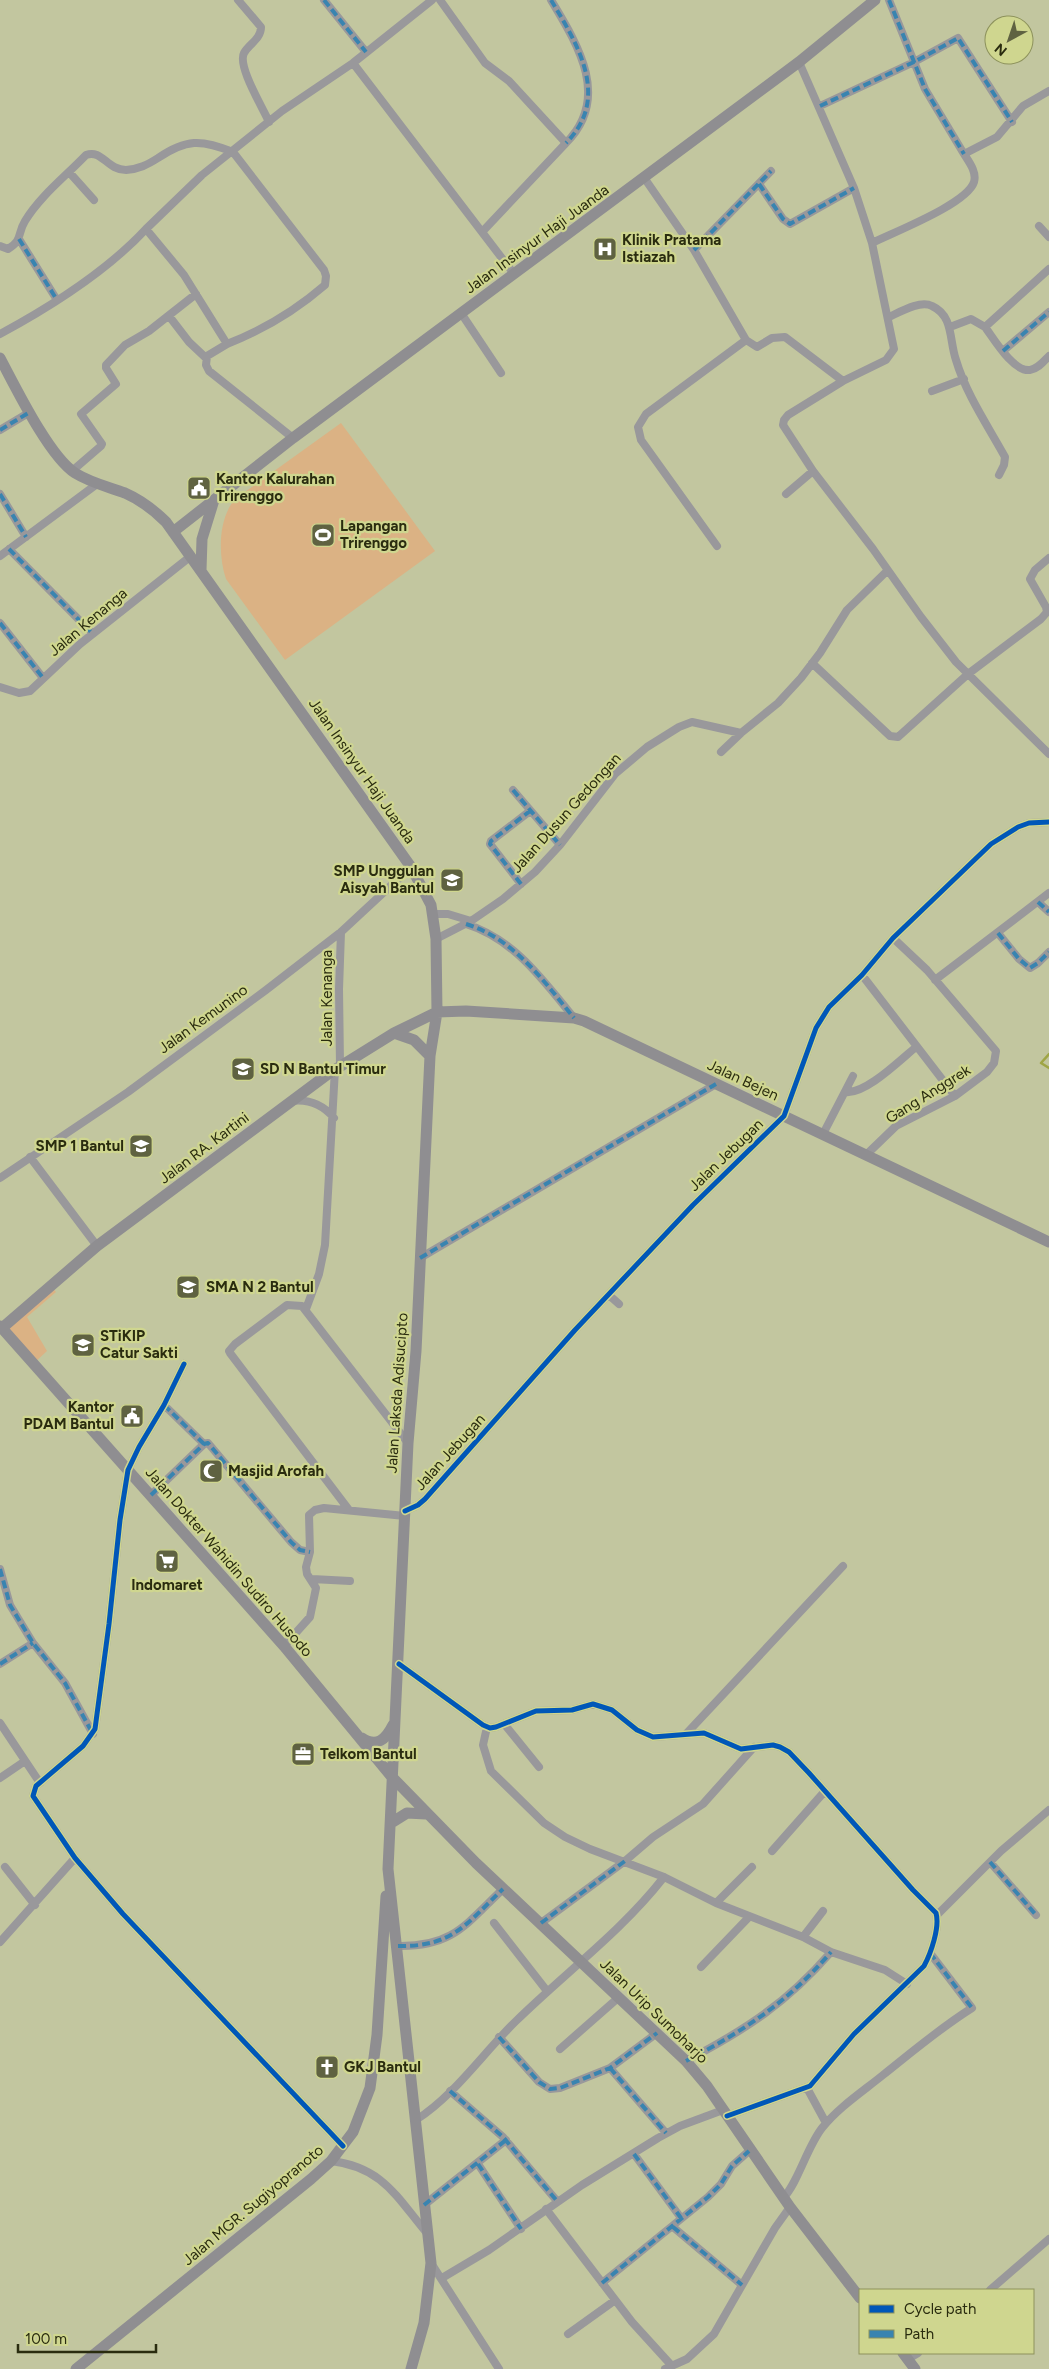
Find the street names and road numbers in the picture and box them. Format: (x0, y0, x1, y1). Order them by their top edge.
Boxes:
street label: Jalan Insinyur Haji Juanda (462, 181, 612, 297)
street label: Jalan Kenanga (45, 584, 131, 660)
street label: Jalan Insinyur Haji Juanda (305, 695, 419, 847)
street label: Jalan Dusun Gedongan (508, 749, 624, 877)
street label: Jalan Kenanga (318, 950, 336, 1046)
street label: Jalan Kemunino (155, 980, 251, 1057)
street label: Jalan Bejen (705, 1056, 781, 1104)
street label: Gang Anggrek (882, 1060, 974, 1127)
street label: Jalan RA. Kartini (156, 1108, 252, 1188)
street label: Jalan Jebugan (685, 1115, 767, 1195)
street label: Jalan Laksda Adisucipto (382, 1312, 412, 1474)
street label: Jalan Jebugan (411, 1410, 489, 1494)
street label: Jalan Dokter Wahidin Sudiro Husodo (142, 1464, 316, 1661)
street label: Jalan Urip Sumoharjo (596, 1955, 712, 2067)
street label: Jalan MGR. Sugiyopranoto (179, 2141, 327, 2269)

